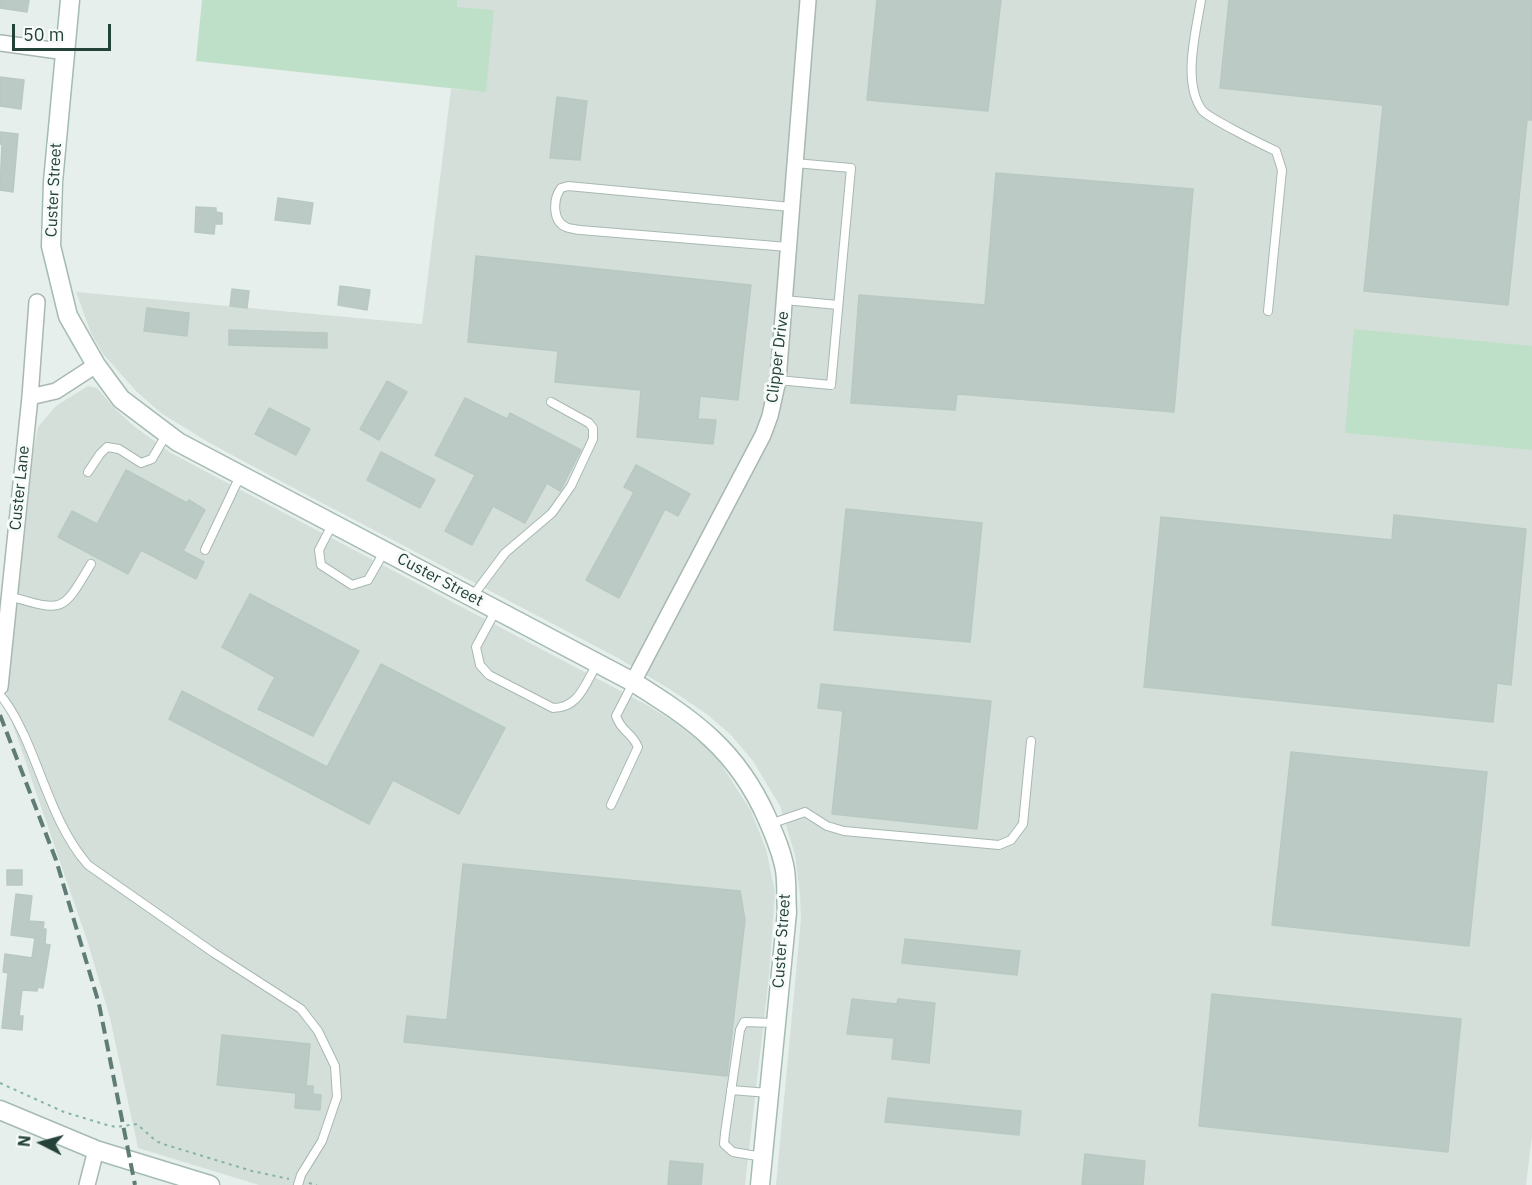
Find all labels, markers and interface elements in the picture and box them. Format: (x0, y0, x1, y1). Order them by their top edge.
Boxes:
scale bar (15, 12, 114, 50)
text: 50 m (23, 23, 65, 46)
street label: Custer Street (42, 142, 66, 238)
street label: Clipper Drive (763, 310, 793, 404)
street label: Custer Lane (6, 445, 34, 531)
street label: Custer Street (394, 549, 486, 611)
street label: Custer Street (769, 893, 795, 989)
north arrow (12, 1113, 72, 1173)
text: N (14, 1134, 35, 1148)

